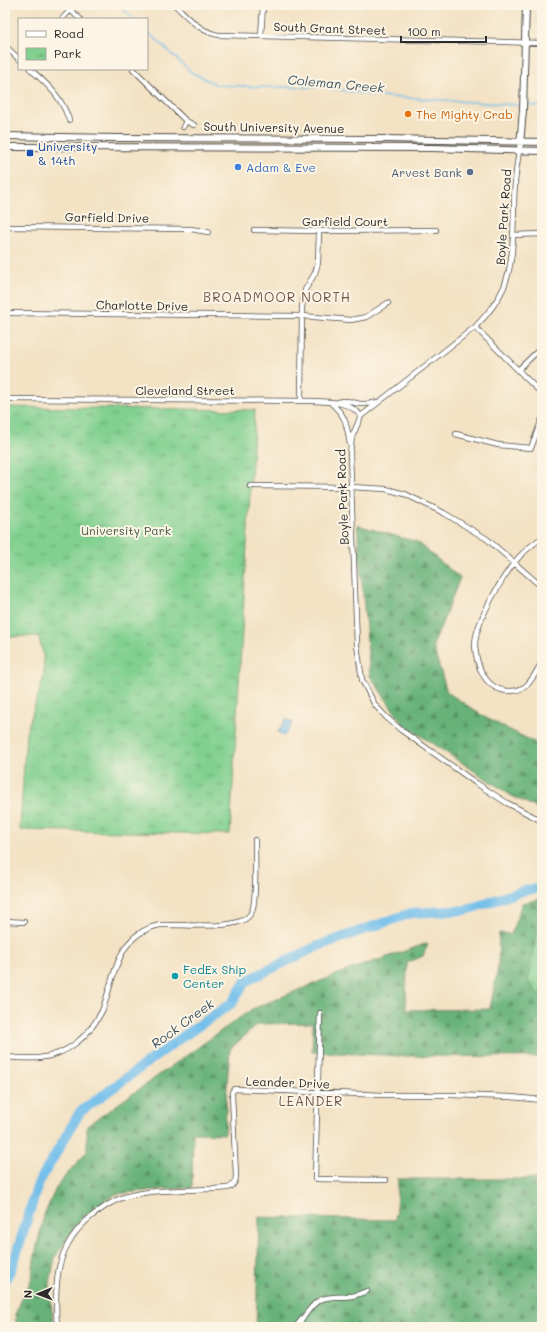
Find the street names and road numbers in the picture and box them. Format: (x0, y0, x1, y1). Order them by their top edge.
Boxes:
street label: South Grant Street (273, 18, 387, 38)
street label: South University Avenue (203, 118, 345, 136)
street label: Boyle Park Road (492, 168, 514, 265)
street label: Garfield Drive (65, 208, 149, 226)
street label: Garfield Court (302, 213, 388, 229)
street label: Charlotte Drive (96, 296, 188, 314)
street label: Cleveland Street (135, 382, 235, 398)
street label: Boyle Park Road (332, 448, 352, 545)
street label: Leander Drive (246, 1073, 330, 1091)

